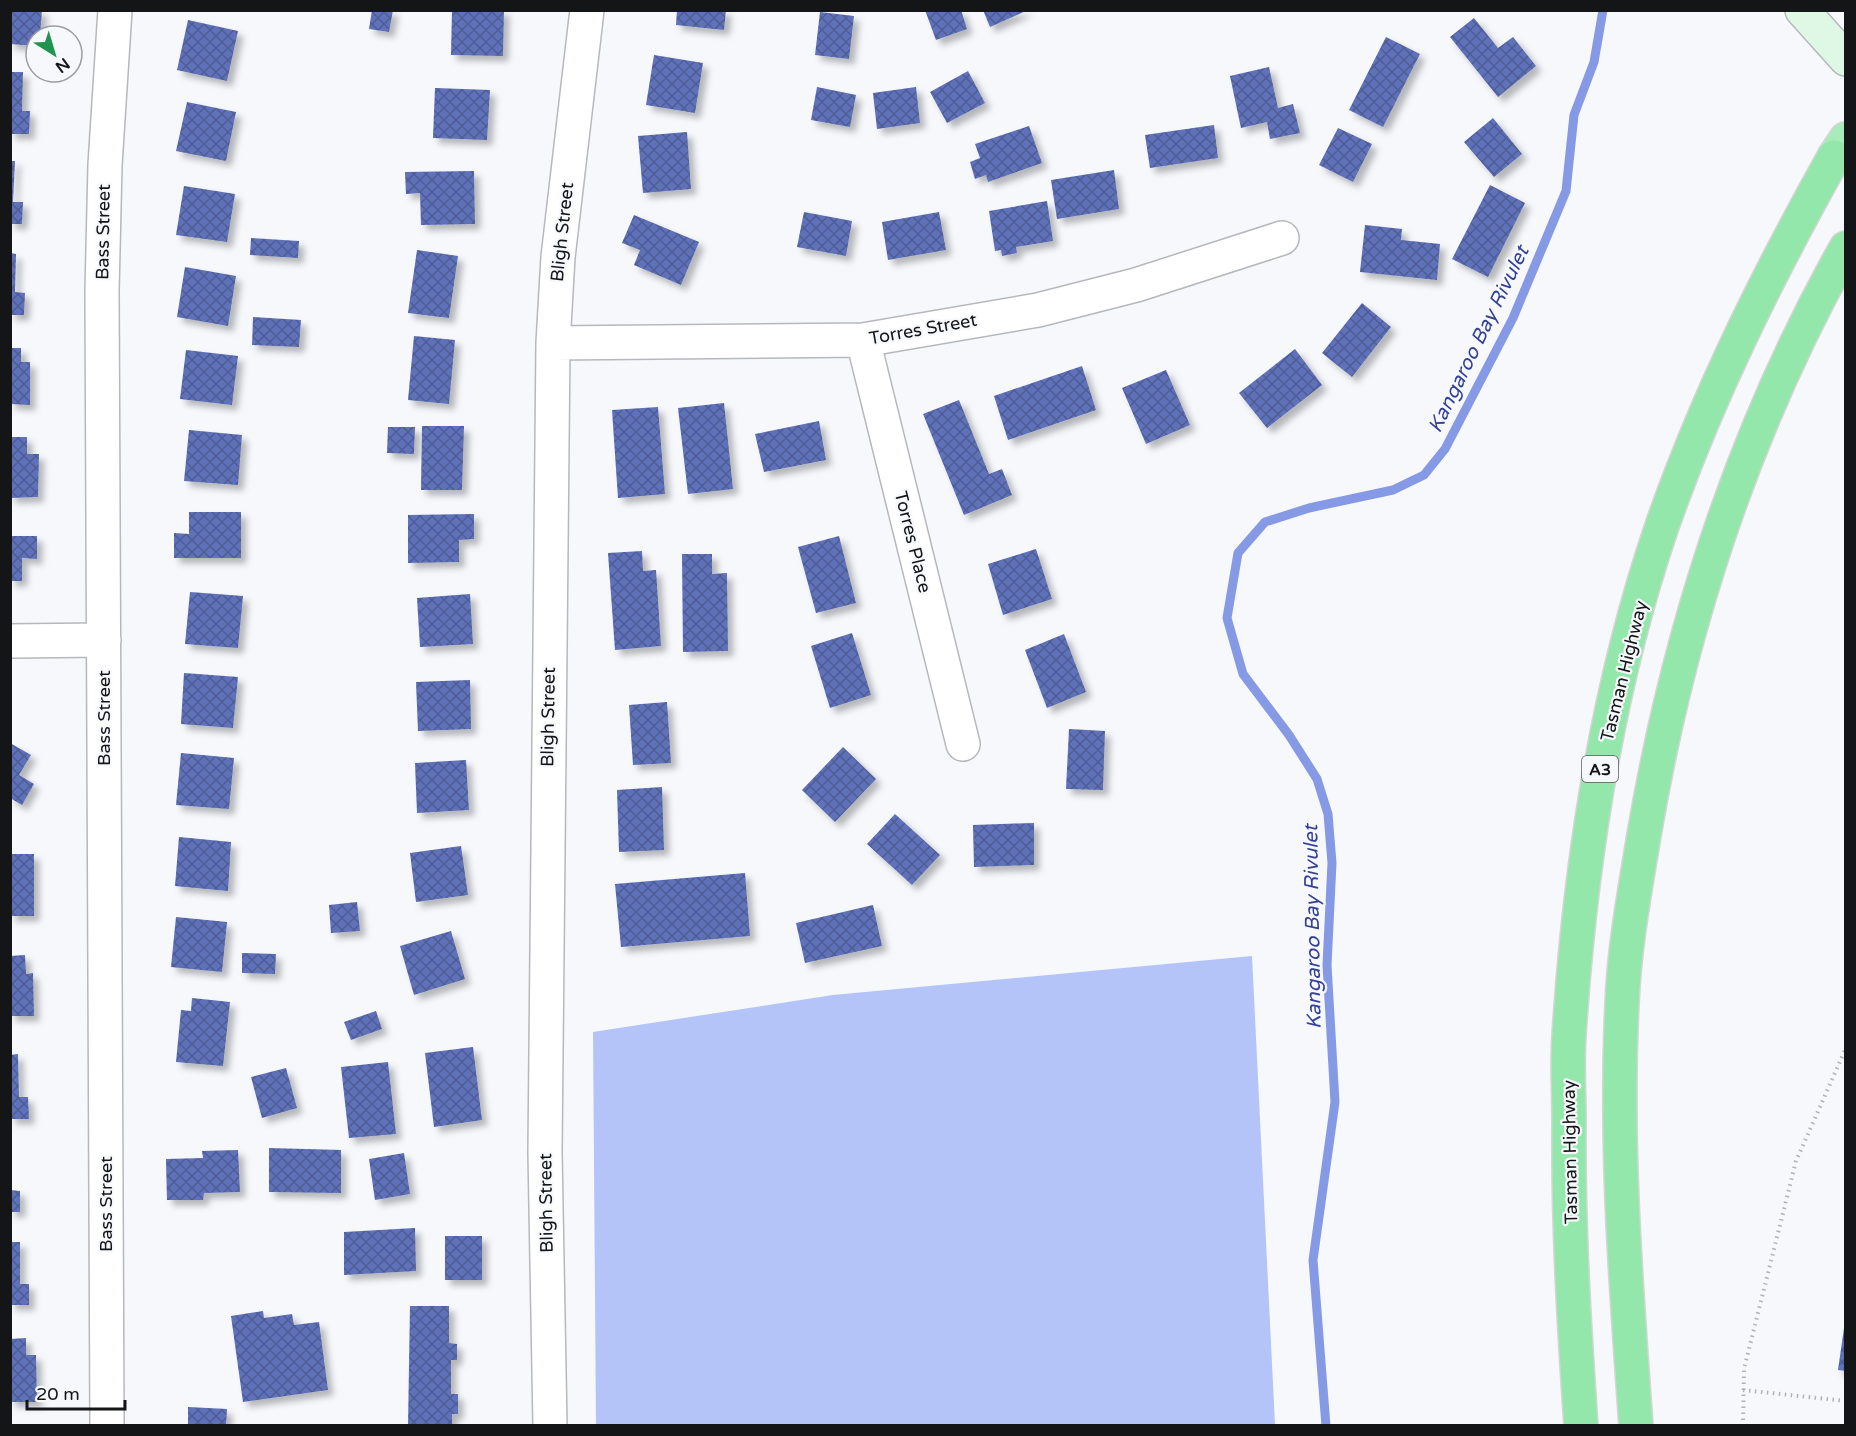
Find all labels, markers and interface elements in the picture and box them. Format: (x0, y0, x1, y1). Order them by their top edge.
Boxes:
north arrow (24, 24, 84, 84)
text: N (51, 53, 74, 77)
street label: Bligh Street (546, 181, 578, 283)
street label: Bass Street (91, 184, 115, 280)
water label: Kangaroo Bay Rivulet (1423, 240, 1536, 437)
street label: Torres Street (867, 309, 979, 349)
street label: Torres Place (890, 489, 936, 595)
street label: Tasman Highway (1596, 598, 1652, 744)
street label: Bligh Street (536, 667, 560, 767)
street label: Bass Street (93, 670, 115, 766)
road number: A3 (1582, 756, 1618, 782)
water label: Kangaroo Bay Rivulet (1299, 822, 1327, 1029)
street label: Tasman Highway (1558, 1079, 1582, 1224)
street label: Bligh Street (534, 1153, 558, 1253)
street label: Bass Street (95, 1156, 117, 1252)
scale bar (27, 1373, 124, 1411)
text: 20 m (36, 1383, 80, 1405)

